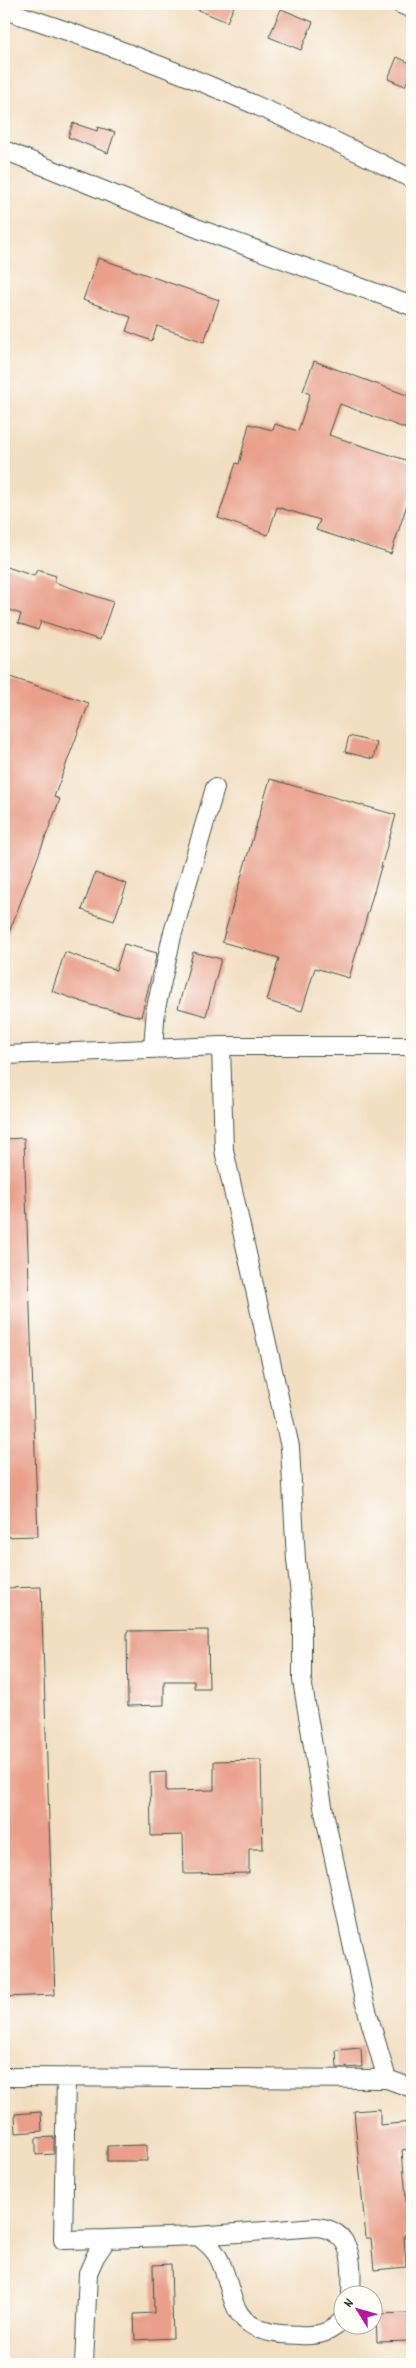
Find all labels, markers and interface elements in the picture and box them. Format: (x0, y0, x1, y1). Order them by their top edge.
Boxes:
north arrow (334, 2286, 384, 2336)
text: N (339, 2295, 359, 2312)

